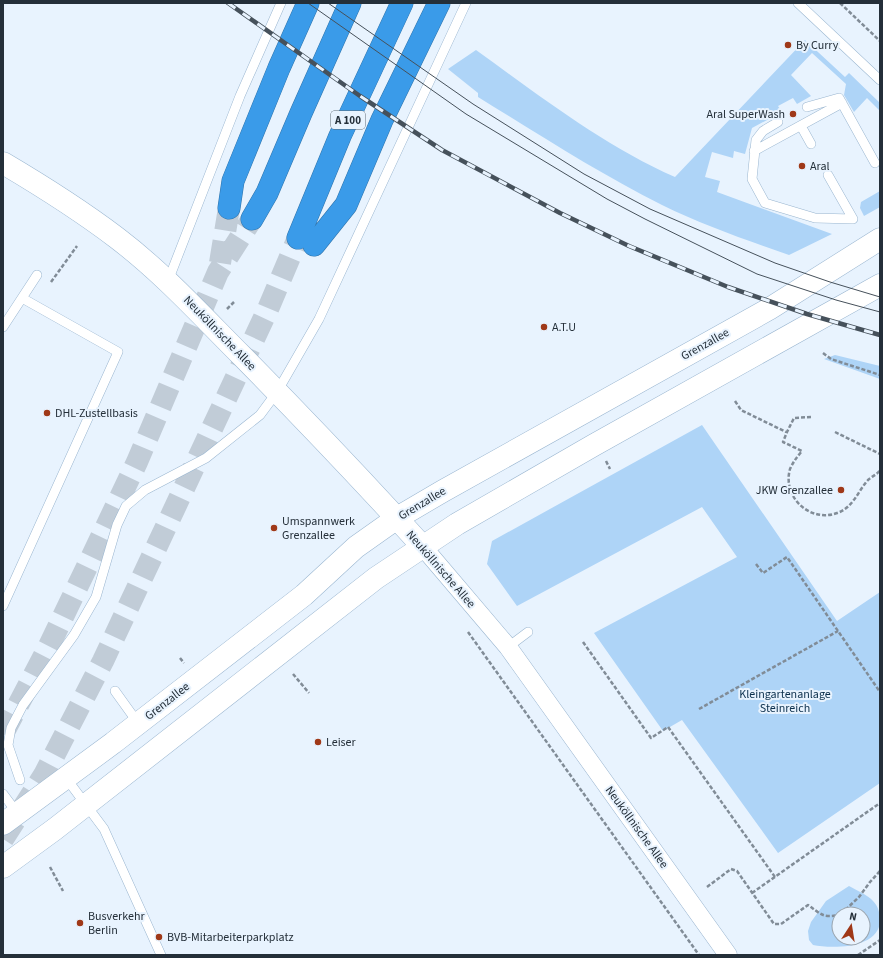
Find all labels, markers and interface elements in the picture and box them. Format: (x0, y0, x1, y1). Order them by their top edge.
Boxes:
place label: By Curry (796, 37, 839, 54)
marker: By Curry (783, 40, 793, 50)
place label: Aral SuperWash (707, 106, 785, 123)
marker: Aral SuperWash (788, 109, 798, 119)
road number: A 100 (331, 111, 365, 129)
place label: Aral (810, 158, 830, 175)
marker: Aral (797, 161, 807, 171)
street label: Neuköllnische Allee (179, 292, 260, 375)
place label: A.T.U (552, 319, 576, 336)
marker: A.T.U (539, 322, 549, 332)
street label: Grenzallee (678, 324, 733, 365)
place label: DHL-Zustellbasis (55, 405, 138, 422)
marker: DHL-Zustellbasis (42, 408, 52, 418)
place label: JKW Grenzallee (756, 482, 833, 499)
street label: Grenzallee (395, 483, 449, 524)
marker: JKW Grenzallee (836, 485, 846, 495)
place label: Umspannwerk Grenzallee (282, 513, 355, 544)
marker: Umspannwerk Grenzallee (269, 523, 279, 533)
street label: Neuköllnische Allee (402, 527, 479, 612)
street label: Grenzallee (141, 678, 193, 724)
park label: Kleingartenanlage Steinreich (739, 686, 831, 717)
place label: Leiser (326, 734, 357, 751)
marker: Leiser (313, 737, 323, 747)
street label: Neuköllnische Allee (601, 783, 672, 872)
north arrow (831, 906, 871, 946)
place label: Busverkehr Berlin (88, 908, 145, 939)
text: N (848, 909, 858, 925)
marker: Busverkehr Berlin (75, 918, 85, 928)
place label: BVB-Mitarbeiterparkplatz (167, 929, 294, 946)
marker: BVB-Mitarbeiterparkplatz (154, 932, 164, 942)

